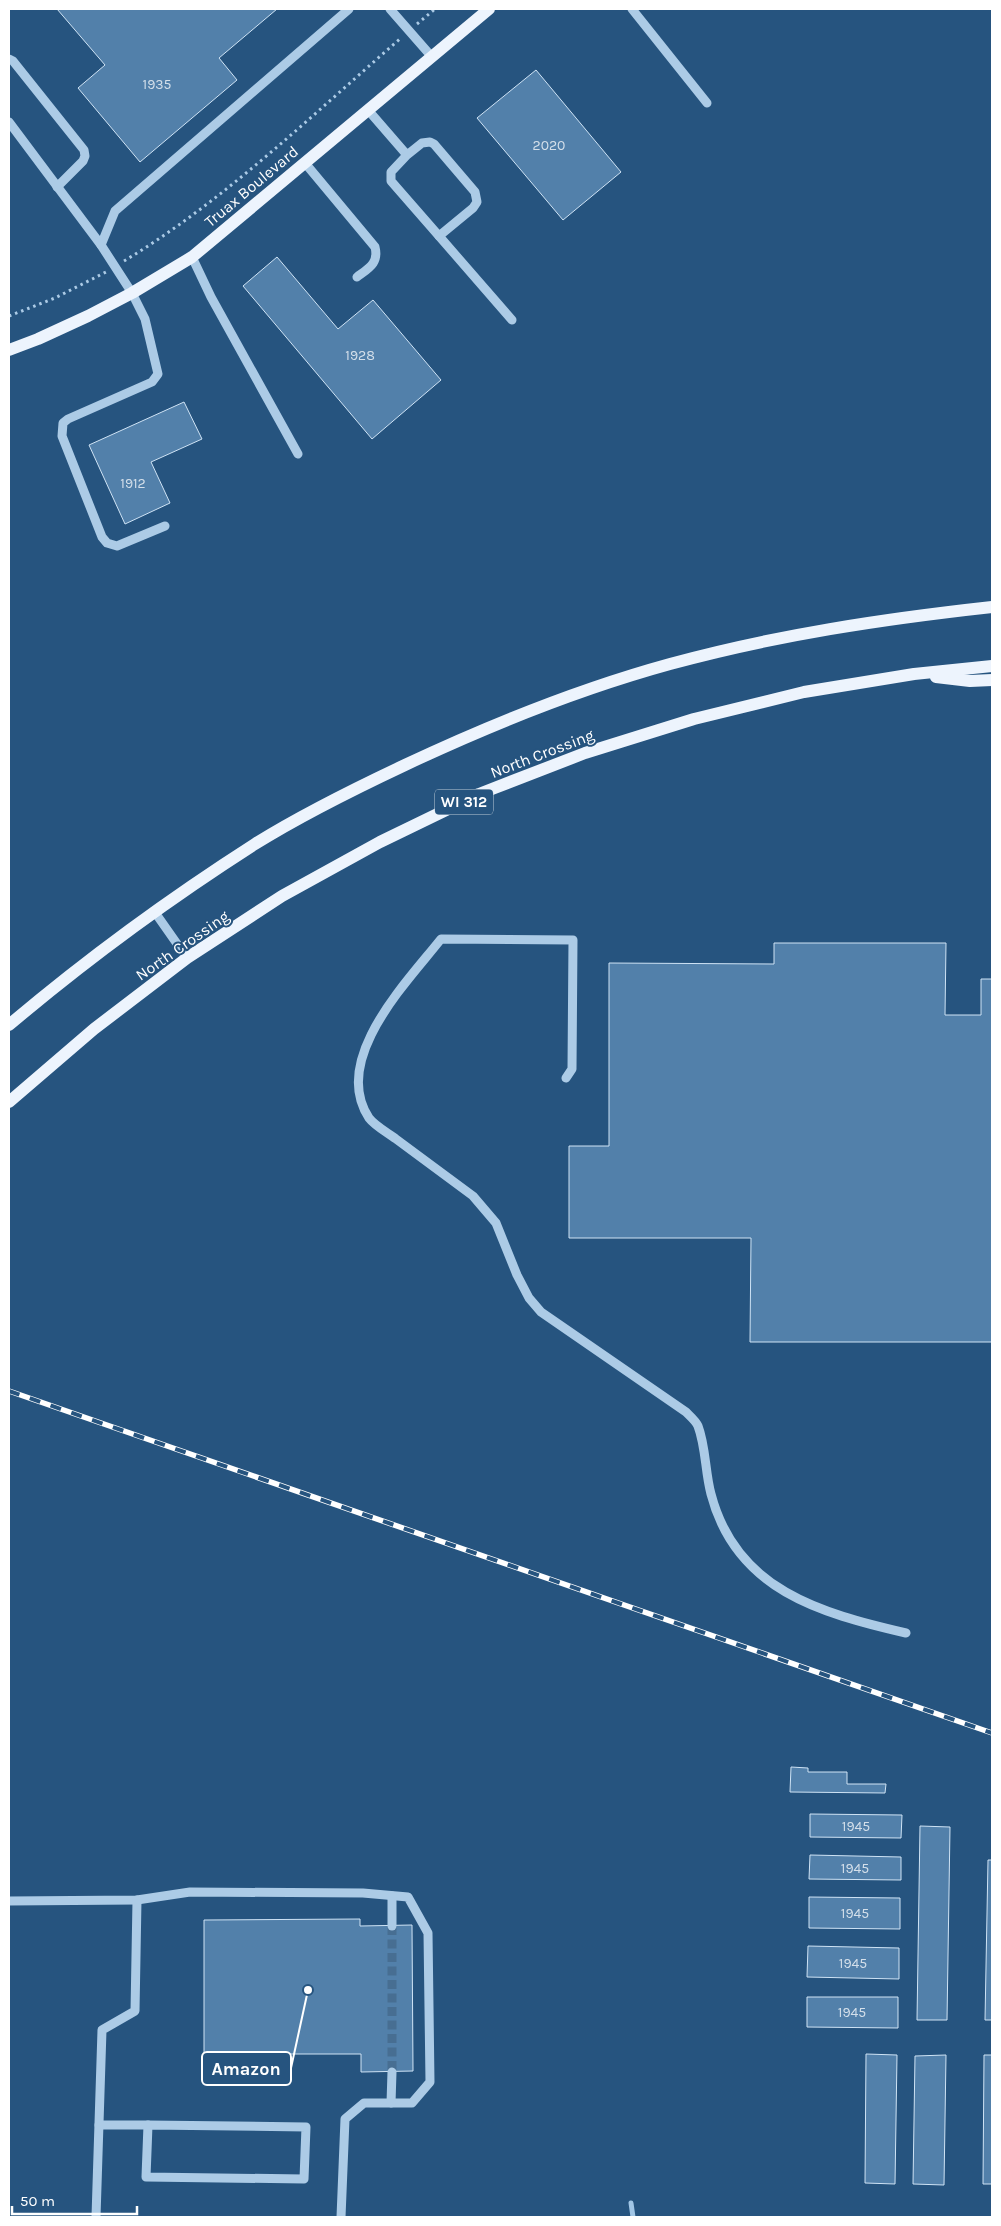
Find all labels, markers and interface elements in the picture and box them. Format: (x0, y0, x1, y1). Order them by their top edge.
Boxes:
house number: 1935 (143, 76, 172, 93)
house number: 2020 (533, 137, 565, 154)
street label: Truax Boulevard (201, 142, 302, 231)
house number: 1928 (345, 347, 375, 364)
house number: 1912 (120, 475, 146, 492)
street label: North Crossing (488, 725, 597, 782)
road number: WI 312 (435, 790, 493, 814)
street label: North Crossing (132, 906, 233, 985)
house number: 1945 (842, 1818, 870, 1835)
house number: 1945 (841, 1860, 869, 1877)
house number: 1945 (841, 1905, 869, 1922)
house number: 1945 (839, 1955, 867, 1972)
house number: 1945 (838, 2004, 866, 2021)
callout: Amazon (202, 2052, 291, 2085)
text: Amazon (211, 2058, 281, 2080)
scale bar (12, 2184, 138, 2216)
text: 50 m (20, 2192, 55, 2210)

